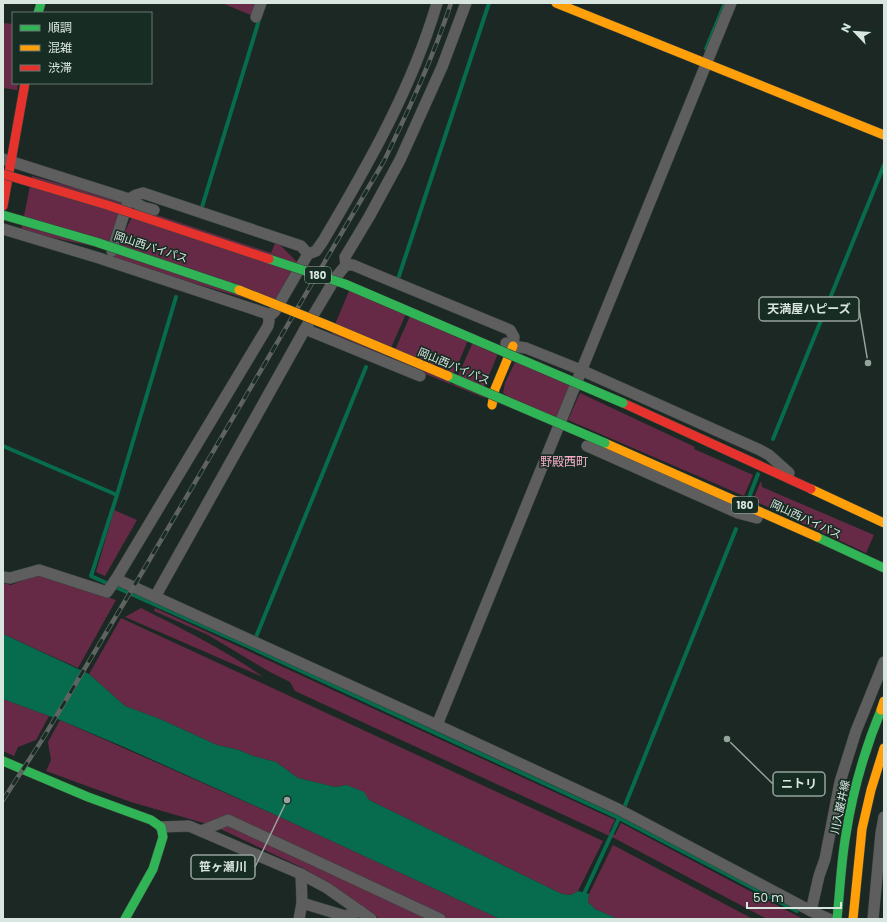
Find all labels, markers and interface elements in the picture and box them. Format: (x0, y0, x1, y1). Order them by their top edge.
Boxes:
legend (12, 12, 152, 84)
north arrow (835, 12, 875, 52)
text: 順調 (48, 19, 72, 36)
text: N (837, 21, 855, 35)
text: 混雑 (48, 39, 72, 56)
text: 渋滞 (48, 59, 72, 76)
street label: 岡山西バイパス (112, 228, 190, 266)
road number: 180 (305, 267, 331, 283)
callout: 天満屋ハピーズ (759, 297, 859, 321)
text: 天満屋ハピーズ (767, 300, 851, 317)
street label: 岡山西バイパス (416, 344, 492, 388)
district label: 野殿西町 (540, 453, 588, 470)
street label: 岡山西バイパス (768, 496, 844, 542)
road number: 180 (732, 497, 758, 513)
callout: ニトリ (773, 772, 825, 796)
text: ニトリ (781, 775, 817, 792)
street label: 川入巌井線 (826, 778, 854, 836)
callout: 笹ヶ瀬川 (191, 855, 255, 879)
text: 笹ヶ瀬川 (199, 858, 247, 875)
scale bar (747, 884, 841, 910)
text: 50 m (753, 889, 784, 906)

